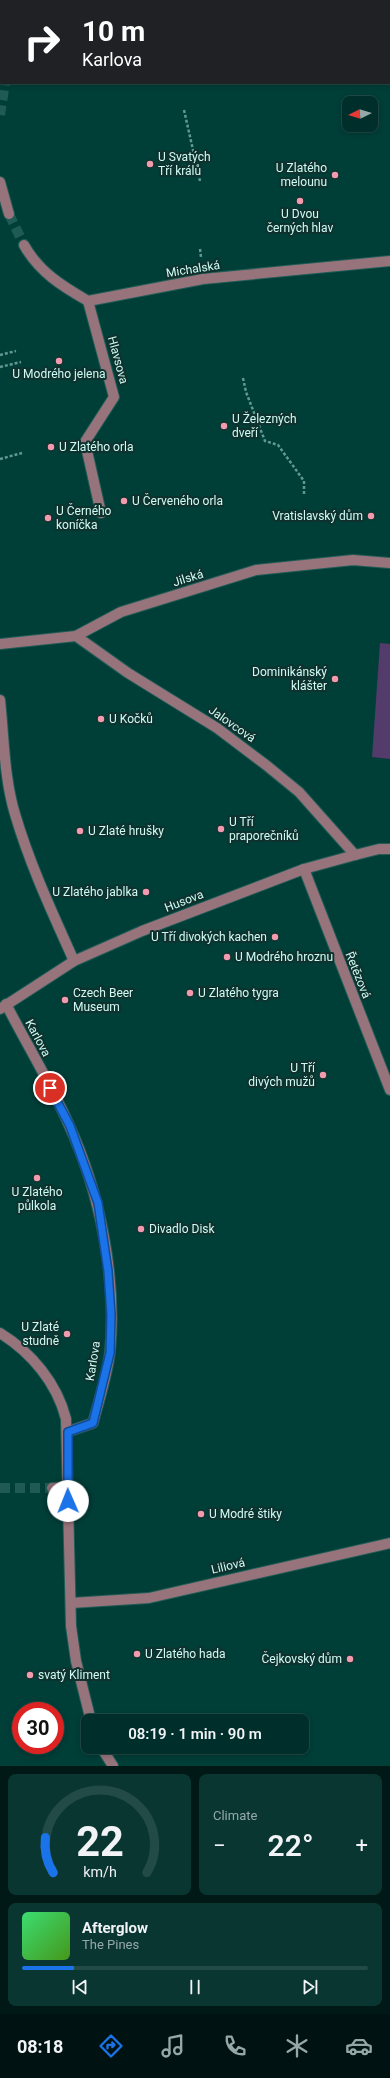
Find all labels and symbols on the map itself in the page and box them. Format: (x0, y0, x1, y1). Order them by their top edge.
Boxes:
north arrow (342, 96, 378, 132)
place label: U Svatých Tří králů (158, 150, 211, 178)
marker: U Svatých Tří králů (145, 159, 155, 169)
place label: U Zlatého melounu (276, 161, 327, 189)
marker: U Zlatého melounu (330, 170, 340, 180)
marker: U Dvou černých hlav (295, 196, 305, 206)
place label: U Dvou černých hlav (267, 207, 333, 235)
street label: Michalská (165, 258, 221, 280)
street label: Hlavsova (105, 335, 131, 385)
marker: U Modrého jelena (54, 356, 64, 366)
place label: U Modrého jelena (12, 367, 106, 381)
place label: U Železných dveří (232, 411, 297, 440)
marker: U Železných dveří (219, 421, 229, 431)
place label: U Zlatého orla (59, 440, 133, 454)
marker: U Zlatého orla (46, 442, 56, 452)
place label: U Červeného orla (132, 493, 223, 508)
marker: U Červeného orla (119, 496, 129, 506)
place label: U Černého koníčka (56, 503, 112, 532)
place label: Vratislavský dům (272, 509, 363, 523)
marker: Vratislavský dům (366, 511, 376, 521)
marker: U Černého koníčka (43, 513, 53, 523)
street label: Jilská (171, 567, 205, 589)
place label: Dominikánský klášter (252, 665, 327, 693)
marker: Dominikánský klášter (330, 674, 340, 684)
street label: Jalovcová (206, 703, 258, 745)
place label: U Kočků (109, 712, 153, 726)
marker: U Kočků (96, 714, 106, 724)
place label: U Tří praporečníků (229, 815, 299, 843)
place label: U Zlaté hrušky (88, 824, 164, 838)
marker: U Tří praporečníků (216, 824, 226, 834)
marker: U Zlaté hrušky (75, 826, 85, 836)
place label: U Zlatého jablka (52, 885, 138, 899)
marker: U Zlatého jablka (141, 887, 151, 897)
street label: Husova (163, 887, 205, 915)
place label: U Tří divokých kachen (151, 930, 267, 944)
marker: U Tří divokých kachen (270, 932, 280, 942)
street label: Řetězová (342, 949, 375, 1000)
place label: U Modrého hroznu (235, 950, 333, 964)
marker: U Modrého hroznu (222, 952, 232, 962)
place label: Czech Beer Museum (73, 986, 133, 1014)
place label: U Zlatého tygra (198, 986, 279, 1000)
marker: U Zlatého tygra (185, 988, 195, 998)
marker: Czech Beer Museum (60, 995, 70, 1005)
street label: Karlova (22, 1017, 54, 1059)
place label: U Tří divých mužů (248, 1061, 316, 1089)
marker: U Tří divých mužů (318, 1070, 328, 1080)
pin (33, 1071, 67, 1105)
marker: U Zlatého půlkola (32, 1173, 42, 1183)
place label: U Zlatého půlkola (11, 1185, 63, 1213)
place label: Divadlo Disk (149, 1222, 216, 1236)
marker: Divadlo Disk (136, 1224, 146, 1234)
place label: U Zlaté studně (21, 1320, 59, 1348)
marker: U Zlaté studně (62, 1329, 72, 1339)
street label: Karlova (83, 1340, 103, 1382)
position arrow (47, 1480, 89, 1522)
place label: U Modré štiky (209, 1507, 282, 1521)
marker: U Modré štiky (196, 1509, 206, 1519)
street label: Liliová (210, 1555, 246, 1577)
place label: U Zlatého hada (145, 1647, 226, 1661)
marker: U Zlatého hada (132, 1649, 142, 1659)
place label: Čejkovský dům (261, 1651, 342, 1666)
marker: Čejkovský dům (345, 1654, 355, 1664)
place label: svatý Kliment (38, 1668, 110, 1682)
marker: svatý Kliment (25, 1670, 35, 1680)
speed limit sign: 30 (12, 1702, 64, 1754)

